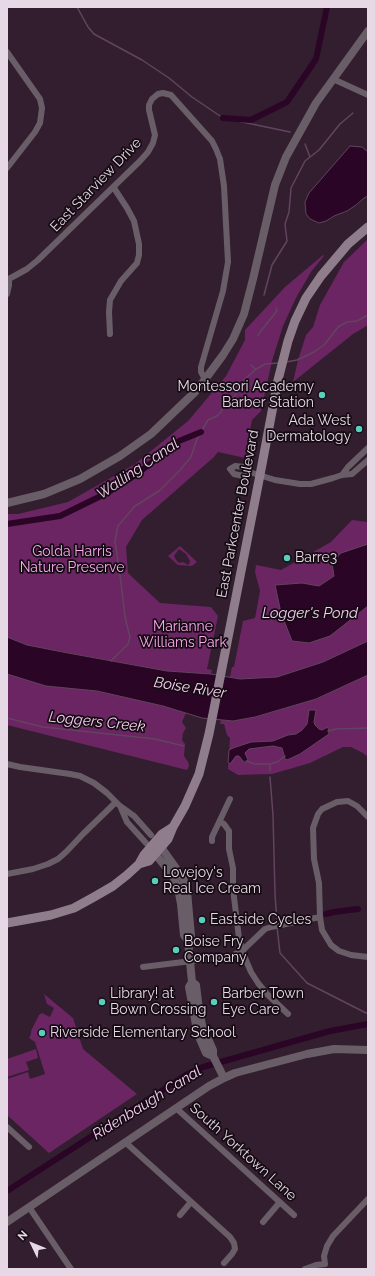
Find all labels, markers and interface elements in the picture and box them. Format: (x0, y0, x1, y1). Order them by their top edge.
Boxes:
street label: East Starview Drive (47, 135, 145, 235)
place label: Montessori Academy Barber Station (177, 379, 314, 412)
marker: Montessori Academy Barber Station (317, 390, 327, 400)
place label: Ada West Dermatology (266, 413, 351, 446)
marker: Ada West Dermatology (354, 424, 364, 434)
street label: East Parkcenter Boulevard (213, 429, 263, 599)
water label: Walling Canal (93, 435, 183, 503)
park label: Golda Harris Nature Preserve (20, 544, 124, 576)
place label: Barre3 (295, 550, 337, 566)
marker: Barre3 (282, 553, 292, 563)
water label: Logger's Pond (262, 604, 358, 622)
park label: Marianne Williams Park (139, 619, 227, 652)
water label: Boise River (152, 673, 228, 703)
water label: Loggers Creek (48, 708, 146, 736)
place label: Lovejoy's Real Ice Cream (163, 865, 261, 898)
marker: Lovejoy's Real Ice Cream (150, 876, 160, 886)
place label: Eastside Cycles (210, 912, 311, 928)
marker: Eastside Cycles (197, 915, 207, 925)
place label: Boise Fry Company (184, 934, 247, 966)
marker: Boise Fry Company (171, 945, 181, 955)
place label: Library! at Bown Crossing (110, 986, 207, 1018)
place label: Barber Town Eye Care (222, 986, 304, 1018)
marker: Library! at Bown Crossing (97, 997, 107, 1007)
marker: Barber Town Eye Care (209, 997, 219, 1007)
place label: Riverside Elementary School (50, 1025, 236, 1041)
marker: Riverside Elementary School (37, 1028, 47, 1038)
water label: Ridenbaugh Canal (89, 1062, 205, 1144)
street label: South Yorktown Lane (186, 1100, 300, 1204)
north arrow (12, 1224, 52, 1264)
text: N (15, 1228, 30, 1243)

